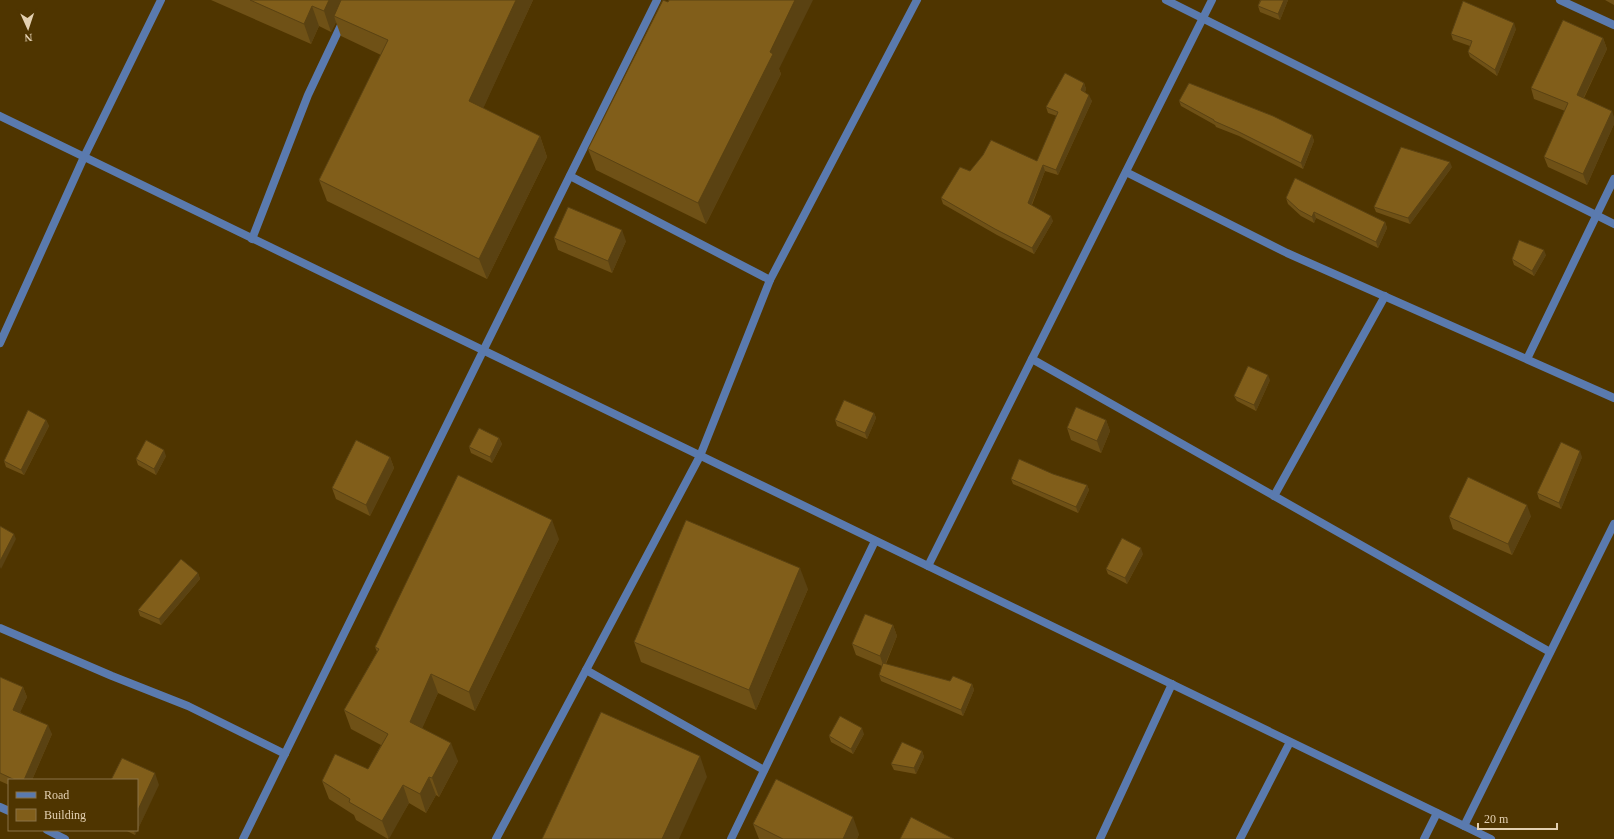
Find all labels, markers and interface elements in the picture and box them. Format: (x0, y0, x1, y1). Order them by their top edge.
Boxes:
north arrow (8, 8, 48, 48)
text: N (24, 32, 33, 44)
legend (8, 779, 138, 831)
text: Road (44, 788, 69, 802)
scale bar (1478, 805, 1557, 831)
text: Building (44, 808, 86, 822)
text: 20 m (1484, 812, 1509, 826)

